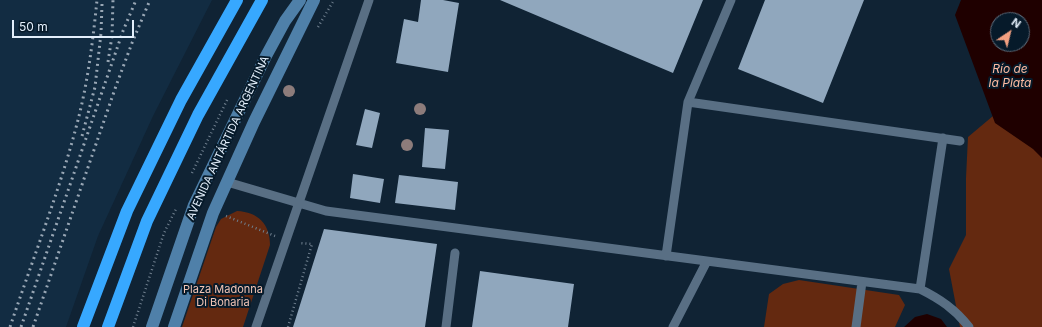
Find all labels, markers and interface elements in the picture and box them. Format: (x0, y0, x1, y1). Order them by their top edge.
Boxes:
scale bar (14, 12, 136, 38)
north arrow (990, 12, 1030, 52)
text: N (1009, 15, 1024, 31)
text: 50 m (19, 19, 48, 34)
street label: AVENIDA ANTÁRTIDA ARGENTINA (184, 54, 272, 222)
water label: Río de la Plata (989, 62, 1031, 90)
park label: Plaza Madonna Di Bonaria (183, 283, 263, 309)

